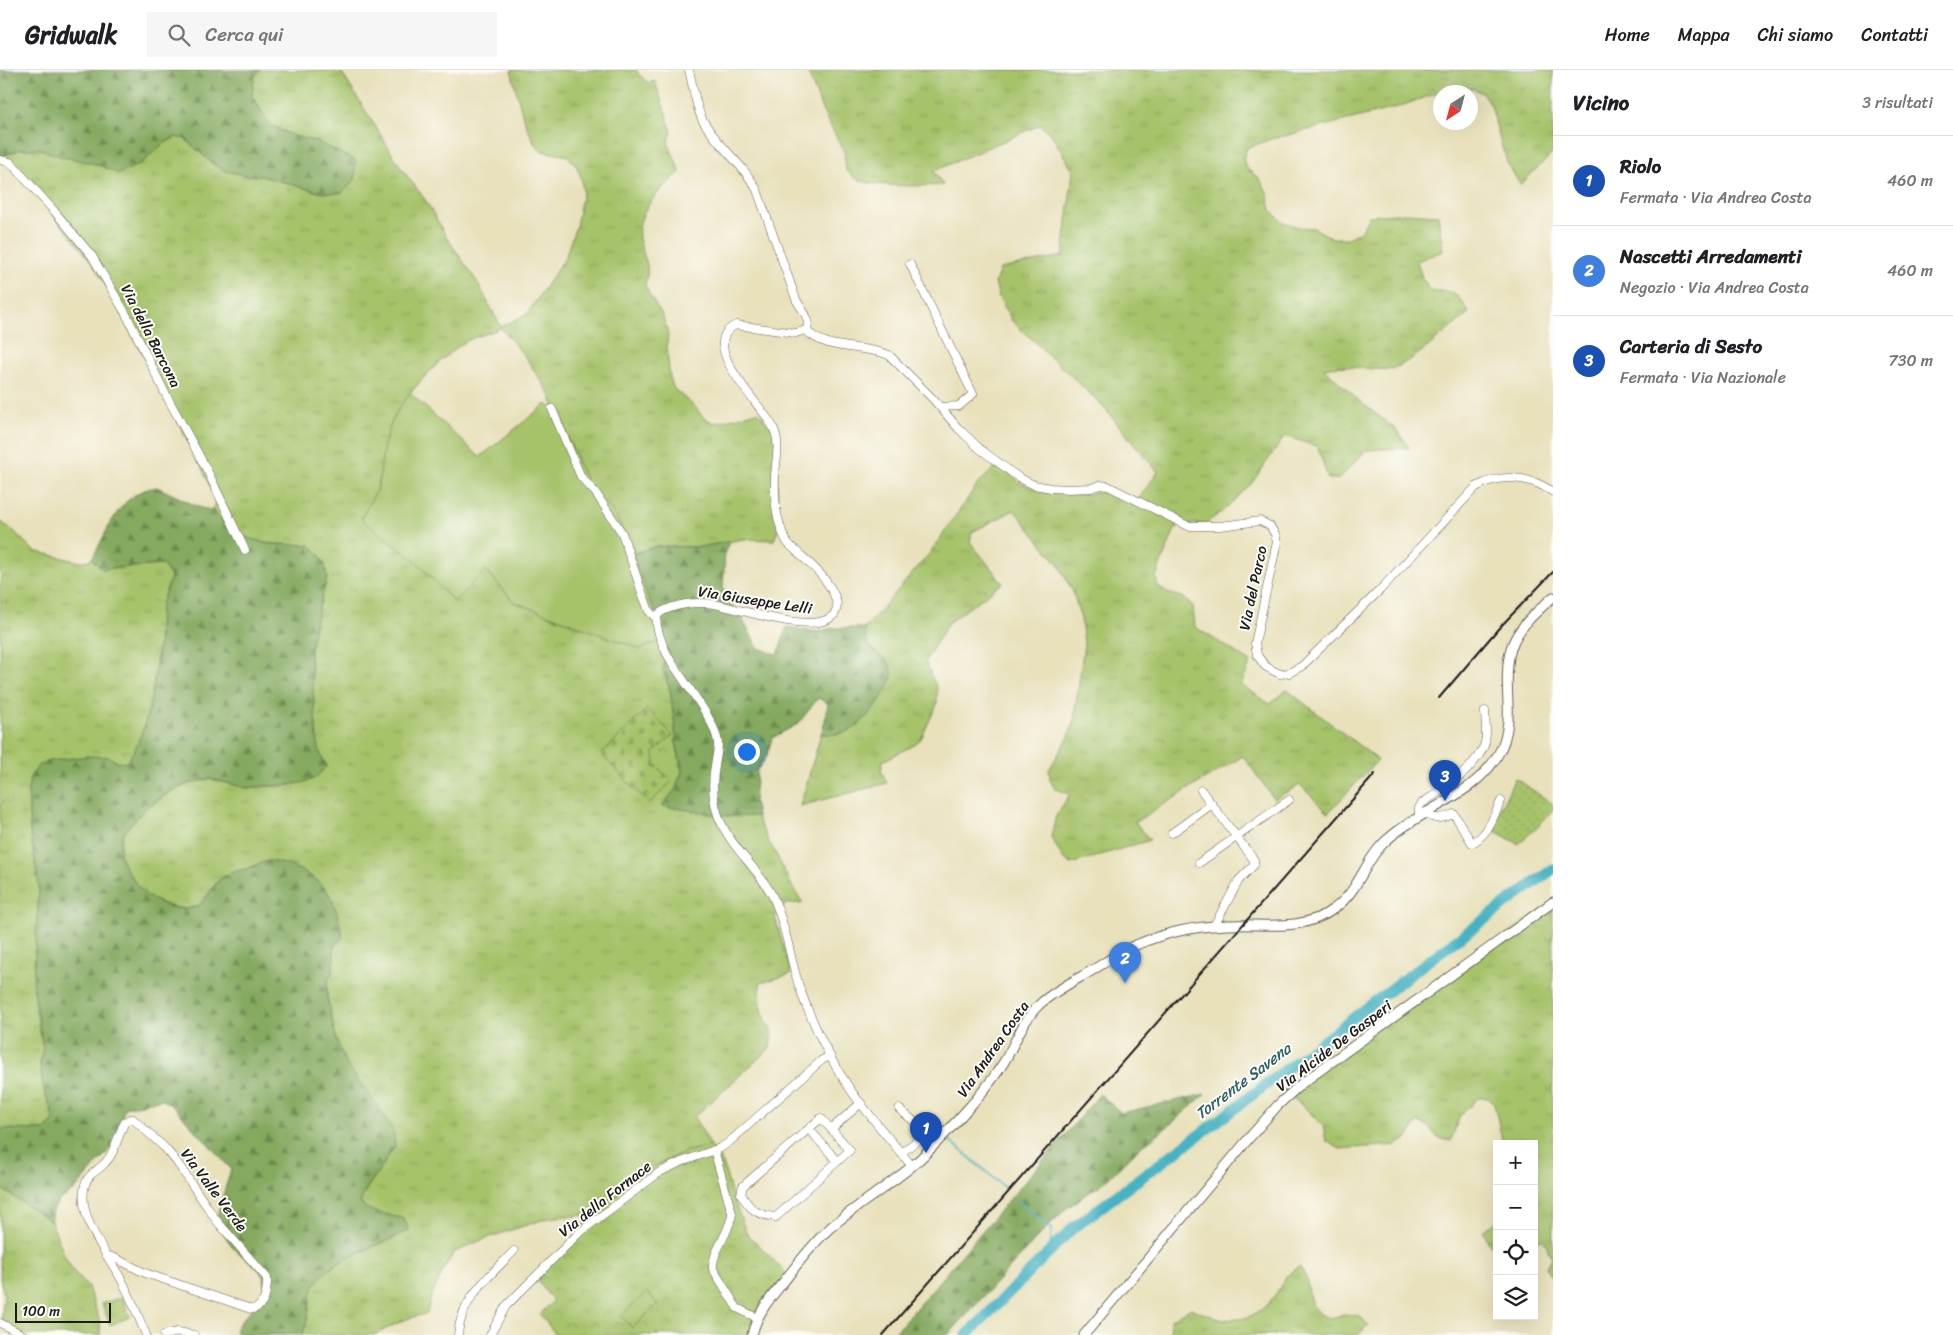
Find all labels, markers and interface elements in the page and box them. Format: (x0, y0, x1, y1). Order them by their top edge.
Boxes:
search box (147, 12, 497, 57)
text: Gridwalk (25, 14, 117, 56)
text: Cerca qui (205, 18, 283, 51)
text: Home (1605, 19, 1650, 51)
text: Mappa (1678, 19, 1730, 51)
text: Chi siamo (1758, 19, 1833, 51)
text: Contatti (1861, 19, 1928, 51)
icon: search (165, 21, 193, 49)
text: Vicino (1573, 84, 1629, 122)
north arrow (1433, 85, 1478, 130)
text: 3 risultati (1862, 88, 1933, 117)
text: Riolo (1620, 150, 1661, 183)
text: 1 (1586, 166, 1592, 195)
text: 460 m (1887, 166, 1933, 195)
text: Fermata · Via Andrea Costa (1620, 183, 1812, 212)
text: Nascetti Arredamenti (1620, 240, 1801, 273)
text: 2 (1584, 256, 1594, 285)
text: 460 m (1887, 256, 1933, 285)
text: Negozio · Via Andrea Costa (1620, 273, 1809, 302)
street label: Via della Barcona (114, 280, 189, 393)
text: Carteria di Sesto (1620, 330, 1762, 363)
text: 3 (1585, 346, 1593, 375)
text: 730 m (1889, 346, 1933, 375)
text: Fermata · Via Nazionale (1620, 363, 1786, 392)
street label: Via del Parco (1231, 543, 1275, 633)
street label: Via Giuseppe Lelli (696, 578, 815, 622)
your location (734, 739, 760, 765)
pin: 3 (1429, 760, 1461, 801)
pin: 2 (1109, 942, 1141, 983)
street label: Via Alcide De Gasperi (1270, 993, 1398, 1099)
street label: Via Andrea Costa (950, 995, 1036, 1103)
water label: Torrente Savena (1188, 1034, 1299, 1127)
pin: 1 (910, 1112, 942, 1153)
map controls (1493, 1140, 1538, 1320)
button: + (1493, 1140, 1538, 1185)
street label: Via Valle Verde (174, 1143, 254, 1237)
street label: Via della Fornace (553, 1154, 657, 1244)
button: − (1493, 1185, 1538, 1230)
button: locate (1493, 1230, 1538, 1275)
button: layers (1493, 1275, 1538, 1320)
text: 100 m (22, 1299, 60, 1324)
scale bar (15, 1300, 111, 1323)

